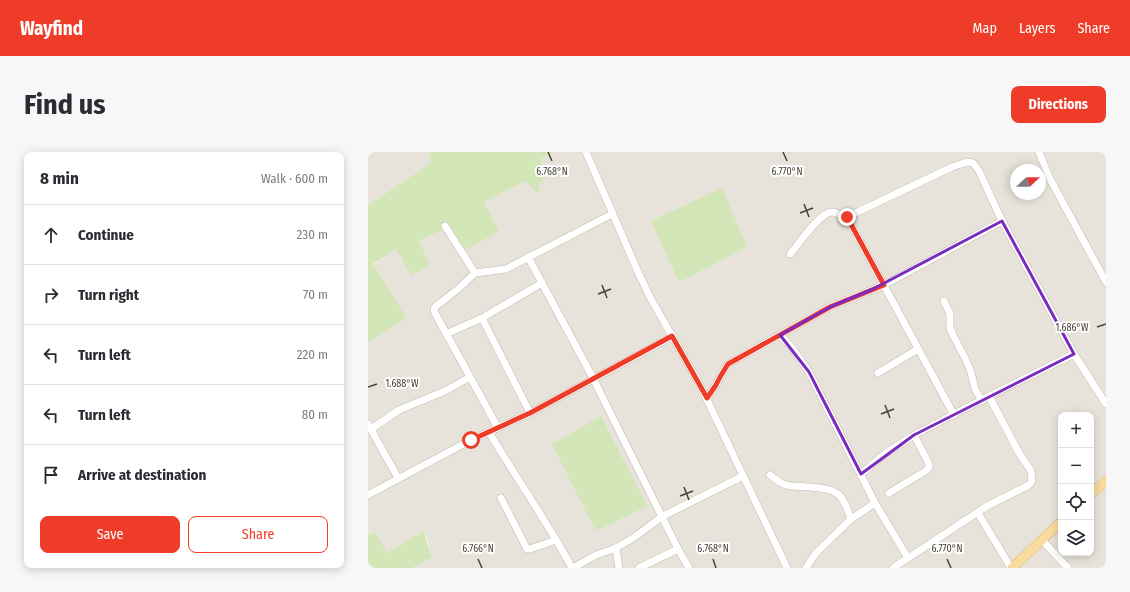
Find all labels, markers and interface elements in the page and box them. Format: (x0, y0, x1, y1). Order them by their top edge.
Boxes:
text: Wayfind (20, 17, 83, 40)
text: Map (973, 20, 997, 37)
text: Layers (1019, 20, 1055, 37)
text: Share (1077, 20, 1110, 37)
button: Directions (1011, 86, 1106, 123)
text: Find us (24, 88, 106, 121)
north arrow (1010, 164, 1046, 200)
text: 6.768°N (536, 166, 568, 178)
text: 6.770°N (771, 166, 803, 178)
text: 8 min (40, 168, 79, 189)
text: Walk · 600 m (261, 171, 328, 186)
route end (838, 208, 856, 226)
icon: ahead (40, 224, 62, 246)
text: Continue (78, 226, 134, 244)
text: 230 m (297, 227, 328, 242)
icon: right (40, 284, 62, 306)
text: Turn right (78, 286, 139, 304)
text: 70 m (303, 287, 328, 302)
text: 1.686°W (1056, 322, 1089, 334)
icon: left (40, 344, 62, 366)
text: Turn left (78, 346, 131, 364)
text: 220 m (297, 347, 328, 362)
text: 1.688°W (385, 378, 419, 390)
icon: left (40, 404, 62, 426)
text: Turn left (78, 406, 131, 424)
text: 80 m (302, 407, 328, 422)
map controls (1058, 412, 1094, 556)
button: + (1058, 412, 1094, 448)
route start (462, 431, 480, 449)
button: − (1058, 448, 1094, 484)
icon: arrive (40, 464, 62, 486)
text: Arrive at destination (78, 466, 206, 484)
button: locate (1058, 484, 1094, 520)
button: Save (40, 516, 180, 553)
button: Share (188, 516, 328, 553)
button: layers (1058, 520, 1094, 556)
text: 6.766°N (462, 543, 494, 555)
text: 6.768°N (697, 543, 729, 555)
text: 6.770°N (931, 543, 963, 555)

